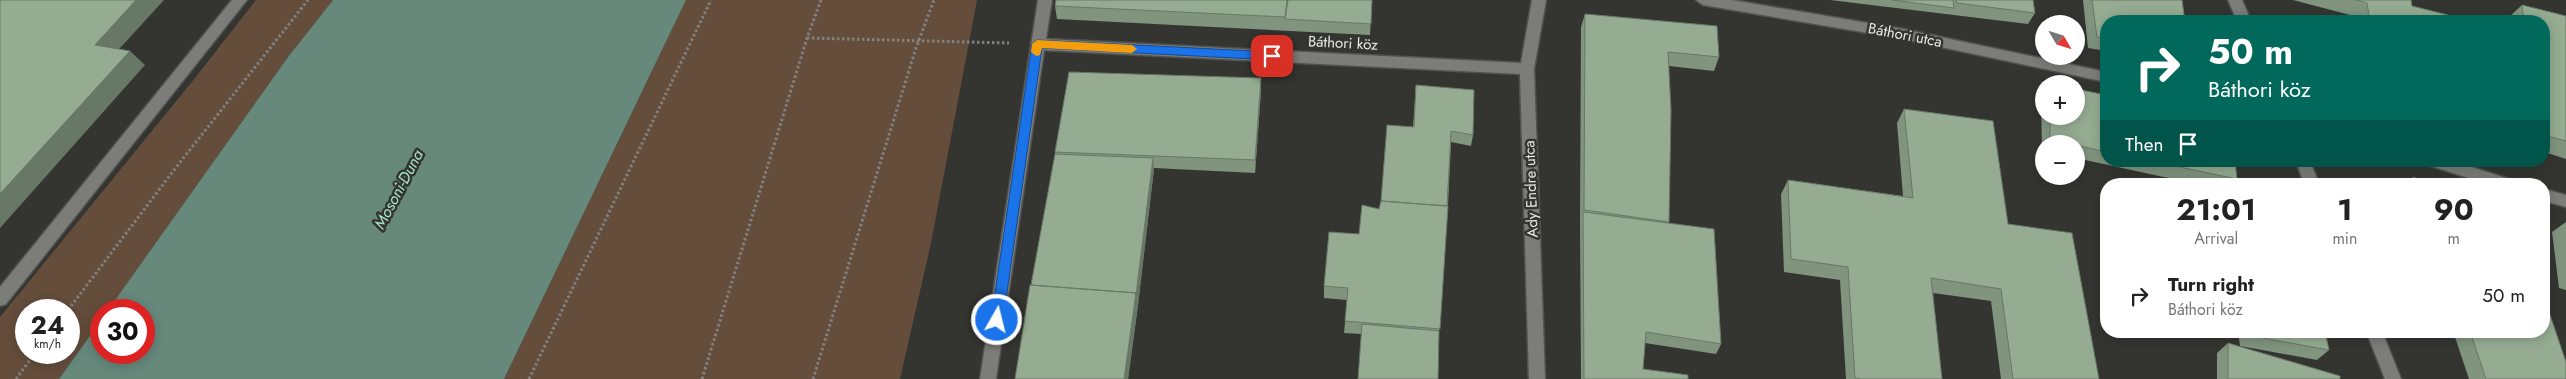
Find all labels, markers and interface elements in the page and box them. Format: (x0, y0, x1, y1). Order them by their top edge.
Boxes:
north arrow (2035, 15, 2085, 65)
map controls (2035, 15, 2085, 185)
street label: Báthori utca (1866, 17, 1944, 53)
text: 50 m (2208, 27, 2293, 77)
street label: Báthori köz (1307, 30, 1379, 56)
pin (1251, 35, 1293, 77)
icon: right (2125, 35, 2190, 100)
icon: arrive (1258, 42, 1286, 70)
text: Báthori köz (2208, 73, 2311, 105)
button: + (2035, 75, 2085, 125)
icon: arrive (2174, 130, 2202, 158)
text: Then (2125, 131, 2164, 158)
button: − (2035, 135, 2085, 185)
street label: Ady Endre utca (1518, 140, 1544, 238)
water label: Mosoni-Duna (368, 145, 429, 233)
text: 21:01 (2176, 188, 2256, 231)
text: 1 (2337, 188, 2353, 231)
text: 90 (2434, 188, 2474, 231)
text: Arrival (2194, 227, 2238, 250)
text: min (2332, 227, 2357, 250)
text: m (2447, 227, 2460, 250)
text: Turn right (2168, 271, 2254, 298)
icon: right (2125, 282, 2153, 310)
text: 50 m (2482, 282, 2525, 309)
position arrow (970, 293, 1022, 345)
text: Báthori köz (2168, 298, 2243, 321)
speed limit sign: 30 (90, 299, 155, 364)
text: 24 (31, 307, 64, 343)
text: km/h (34, 335, 61, 353)

